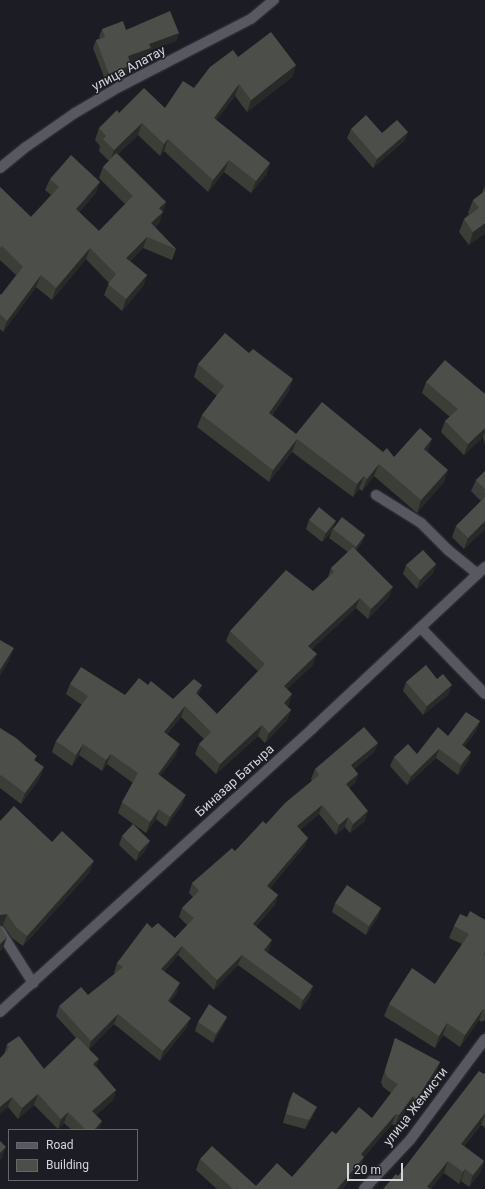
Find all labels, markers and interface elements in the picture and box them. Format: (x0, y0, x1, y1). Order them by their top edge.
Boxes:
street label: улица Алатау (89, 43, 169, 95)
street label: Биназар Батыра (192, 742, 278, 820)
street label: улица Жемисти (381, 1065, 451, 1149)
legend (8, 1129, 138, 1181)
text: Road (46, 1138, 74, 1152)
scale bar (349, 1155, 405, 1181)
text: Building (46, 1158, 89, 1172)
text: 20 m (354, 1163, 381, 1177)

